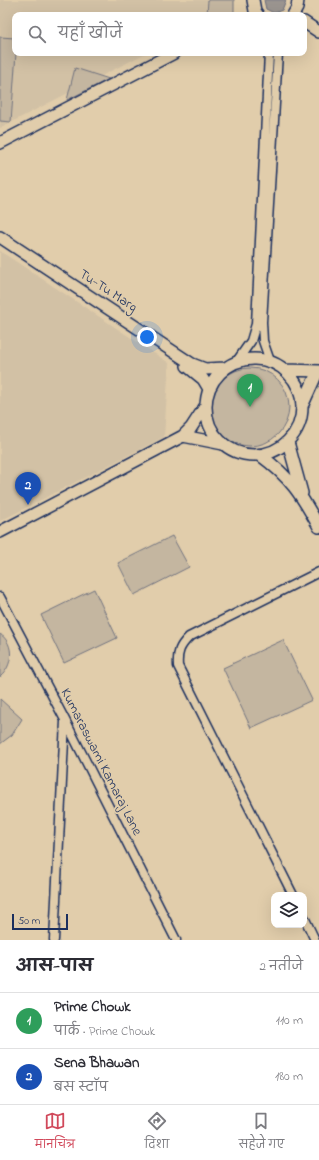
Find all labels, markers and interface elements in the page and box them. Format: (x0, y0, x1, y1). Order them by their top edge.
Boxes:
search box (12, 12, 307, 56)
icon: search (26, 23, 48, 45)
text: यहाँ खोजें (58, 23, 122, 45)
street label: Tu-Tu Marg (74, 264, 141, 319)
your location (137, 327, 157, 347)
pin: 1 (237, 374, 263, 407)
pin: 2 (15, 472, 41, 505)
street label: Kumaraswami Kamaraj Lane (55, 685, 148, 840)
map controls (271, 892, 307, 928)
button: layers (271, 892, 307, 928)
scale bar (12, 912, 68, 931)
text: 50 m (18, 913, 40, 929)
text: आस-पास (16, 954, 93, 979)
text: 2 नतीजे (260, 957, 303, 976)
text: Prime Chowk (54, 996, 131, 1018)
text: 1 (27, 1011, 31, 1030)
text: 110 m (276, 1011, 303, 1030)
text: पार्क · Prime Chowk (54, 1022, 155, 1041)
text: Sena Bhawan (54, 1052, 139, 1074)
text: 2 (26, 1067, 32, 1086)
text: 180 m (275, 1067, 303, 1086)
text: बस स्टॉप (54, 1078, 108, 1097)
tab: मानचित्र (35, 1110, 75, 1156)
tab: दिशा (144, 1110, 169, 1156)
tab: सहेजे गए (239, 1110, 284, 1156)

